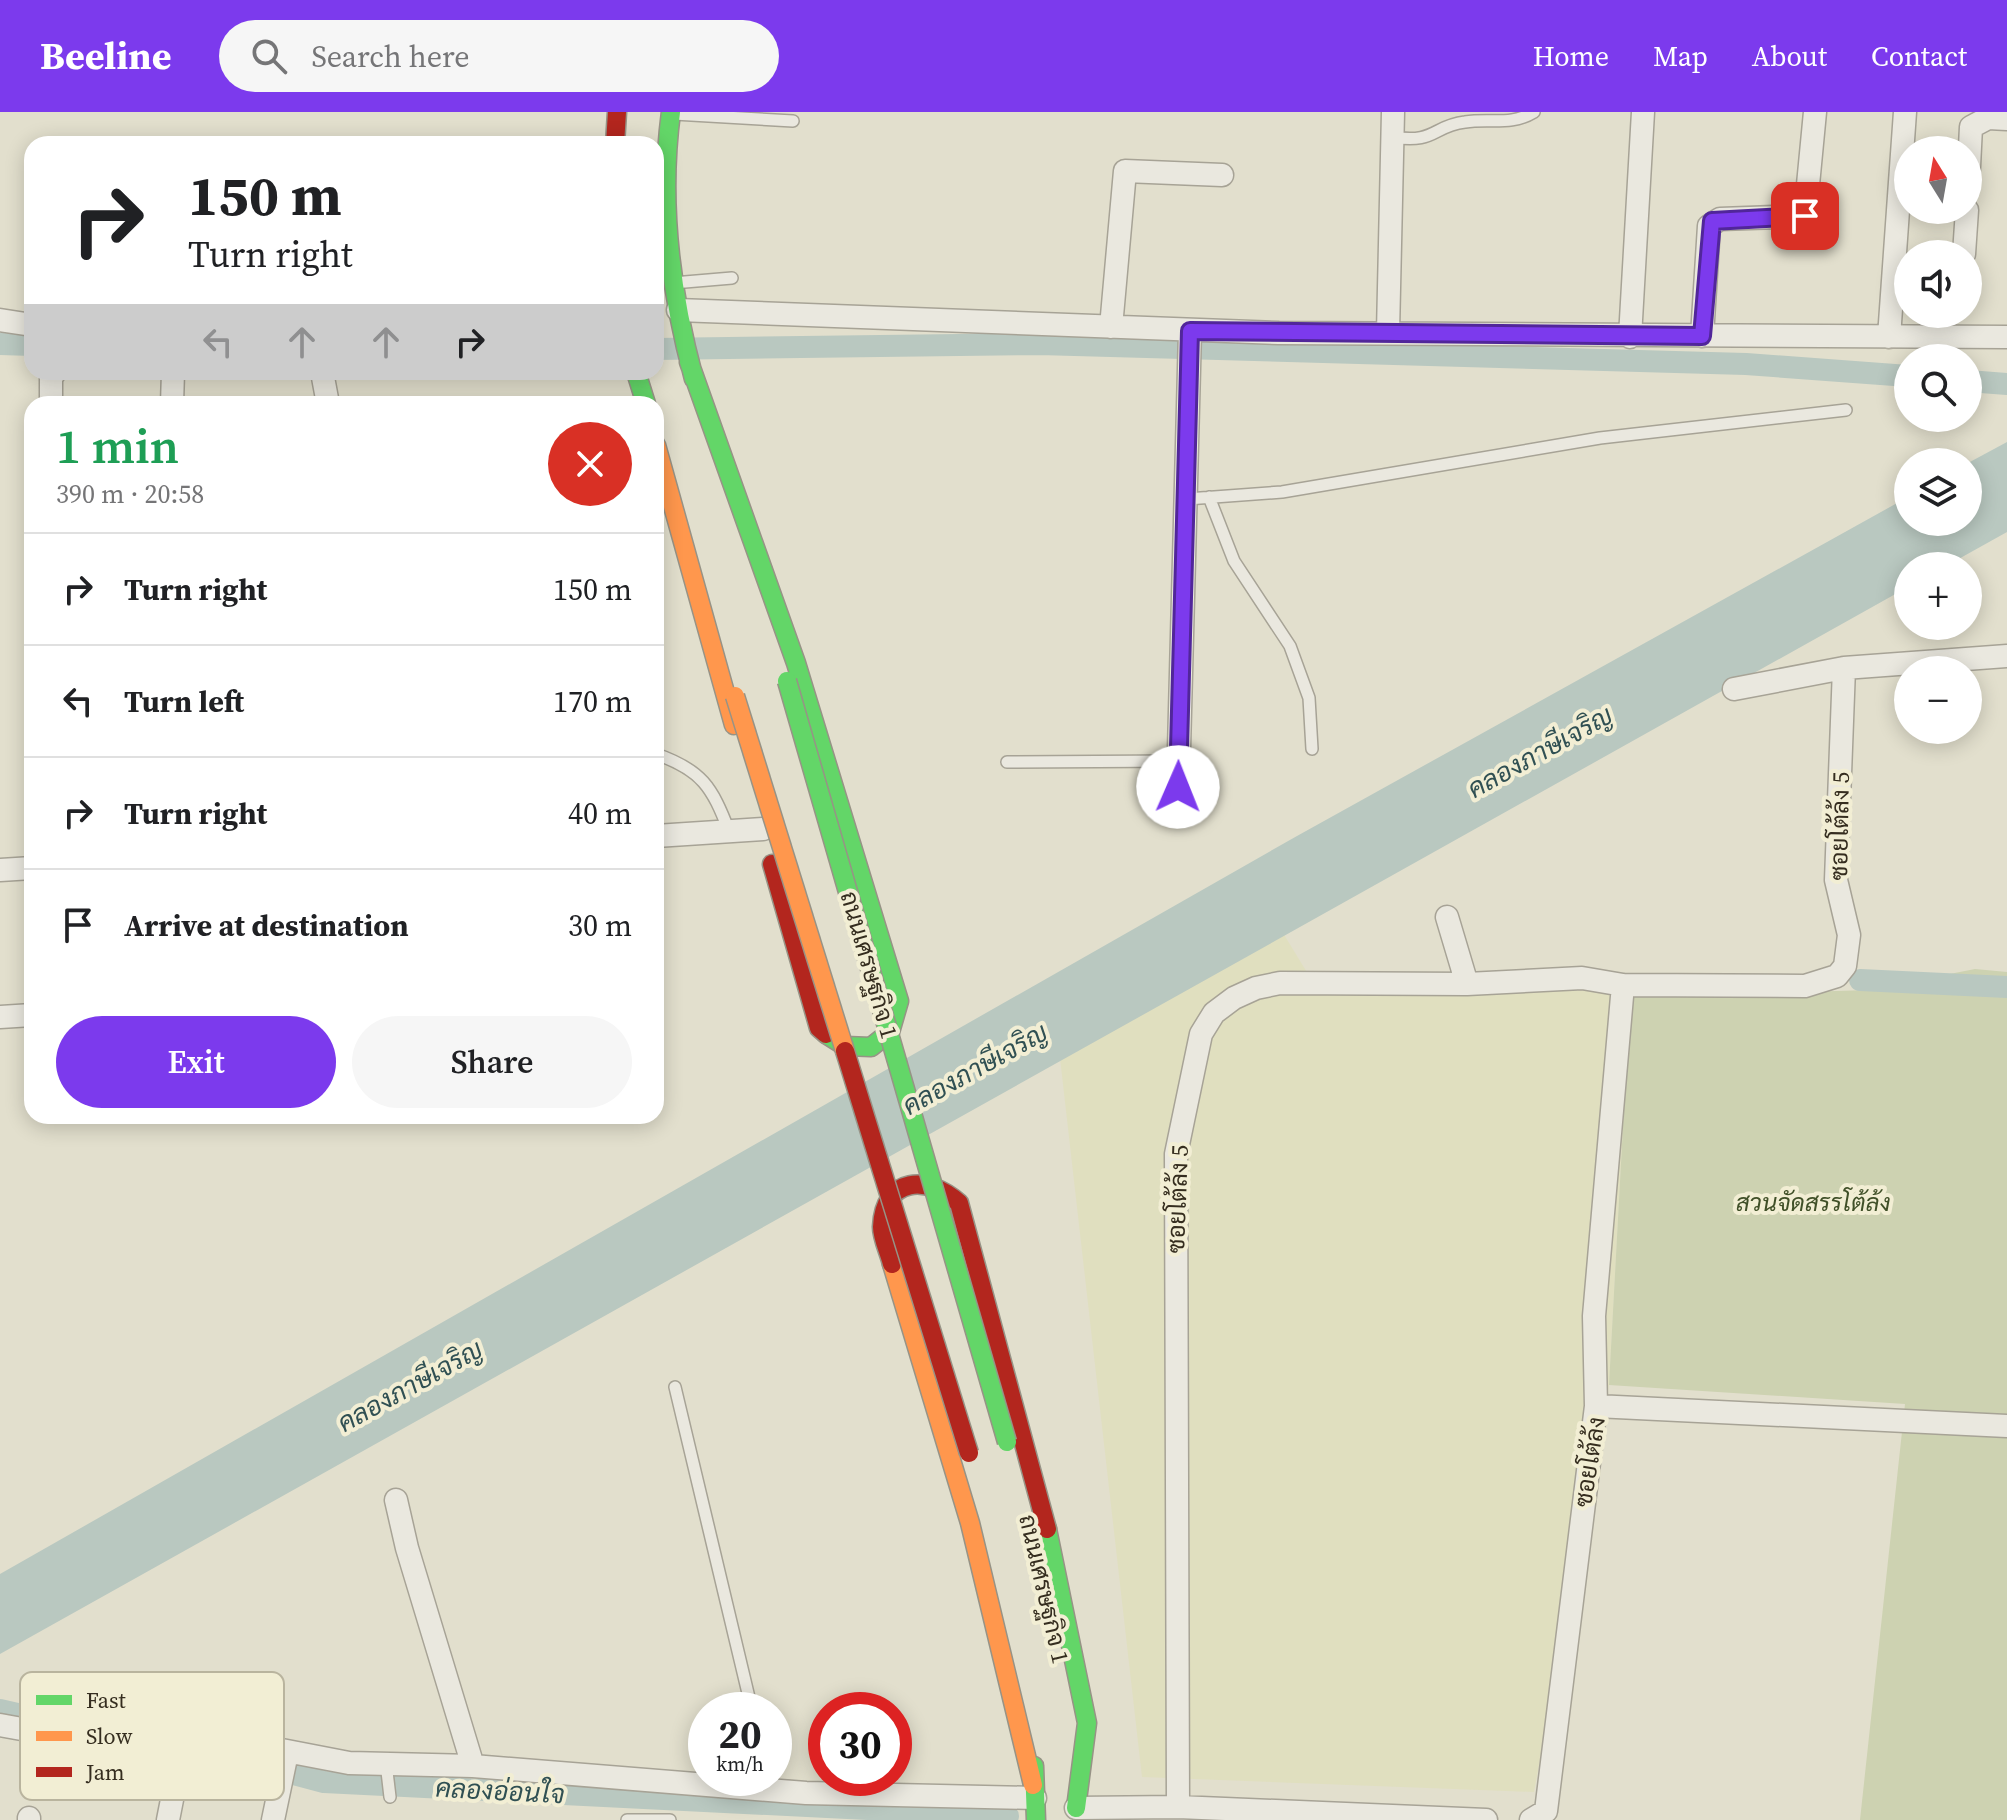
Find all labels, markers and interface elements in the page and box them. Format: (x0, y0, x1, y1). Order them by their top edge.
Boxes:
search box (219, 20, 779, 92)
text: Beeline (40, 30, 171, 82)
icon: search (247, 34, 291, 78)
text: Search here (311, 36, 470, 77)
text: Home (1533, 37, 1609, 75)
text: Map (1653, 37, 1708, 75)
text: About (1752, 37, 1827, 75)
text: Contact (1871, 37, 1967, 75)
north arrow (1894, 136, 1982, 224)
map controls (1894, 136, 1982, 744)
text: 150 m (188, 157, 342, 234)
icon: right (56, 168, 160, 272)
pin (1771, 182, 1839, 250)
icon: arrive (1783, 194, 1827, 238)
text: Turn right (188, 230, 353, 279)
button: sound (1894, 240, 1982, 328)
icon: left (196, 320, 240, 364)
icon: ahead (280, 320, 324, 364)
icon: ahead (364, 320, 408, 364)
icon: right (448, 320, 492, 364)
button: search (1894, 344, 1982, 432)
text: 1 min (56, 413, 179, 479)
button: close (548, 422, 632, 506)
button: layers (1894, 448, 1982, 536)
text: 390 m · 20:58 (56, 476, 204, 512)
button: + (1894, 552, 1982, 640)
icon: right (56, 567, 100, 611)
text: Turn right (124, 569, 267, 610)
text: 150 m (553, 569, 632, 610)
button: − (1894, 656, 1982, 744)
icon: left (56, 679, 100, 723)
text: Turn left (124, 681, 244, 722)
text: 170 m (553, 681, 632, 722)
water label: คลองภาษีเจริญ (1461, 697, 1619, 807)
position arrow (1136, 745, 1220, 829)
street label: ซอยโต้ล้ง 5 (1822, 771, 1857, 881)
icon: right (56, 791, 100, 835)
text: Turn right (124, 793, 267, 834)
text: 40 m (568, 793, 632, 834)
street label: ถนนเศรษฐกิจ 1 (833, 887, 906, 1042)
icon: arrive (56, 903, 100, 947)
text: Arrive at destination (124, 905, 409, 946)
text: 30 m (568, 905, 632, 946)
water label: คลองภาษีเจริญ (896, 1014, 1054, 1124)
button: Exit (56, 1016, 336, 1108)
button: Share (352, 1016, 632, 1108)
street label: ซอยโต้ล้ง 5 (1159, 1144, 1196, 1254)
park label: สวนจัดสรรโต้ล้ง (1736, 1186, 1890, 1219)
water label: คลองภาษีเจริญ (331, 1331, 489, 1441)
street label: ซอยโต้ล้ง (1566, 1414, 1613, 1509)
street label: ถนนเศรษฐกิจ 1 (1011, 1511, 1078, 1667)
legend (20, 1672, 284, 1800)
text: Fast (86, 1685, 127, 1715)
speed limit sign: 30 (808, 1692, 912, 1796)
text: 20 (718, 1707, 762, 1761)
text: Slow (86, 1721, 133, 1751)
text: km/h (716, 1750, 764, 1778)
text: Jam (85, 1757, 125, 1787)
water label: คลองอ่อนใจ (434, 1770, 566, 1812)

